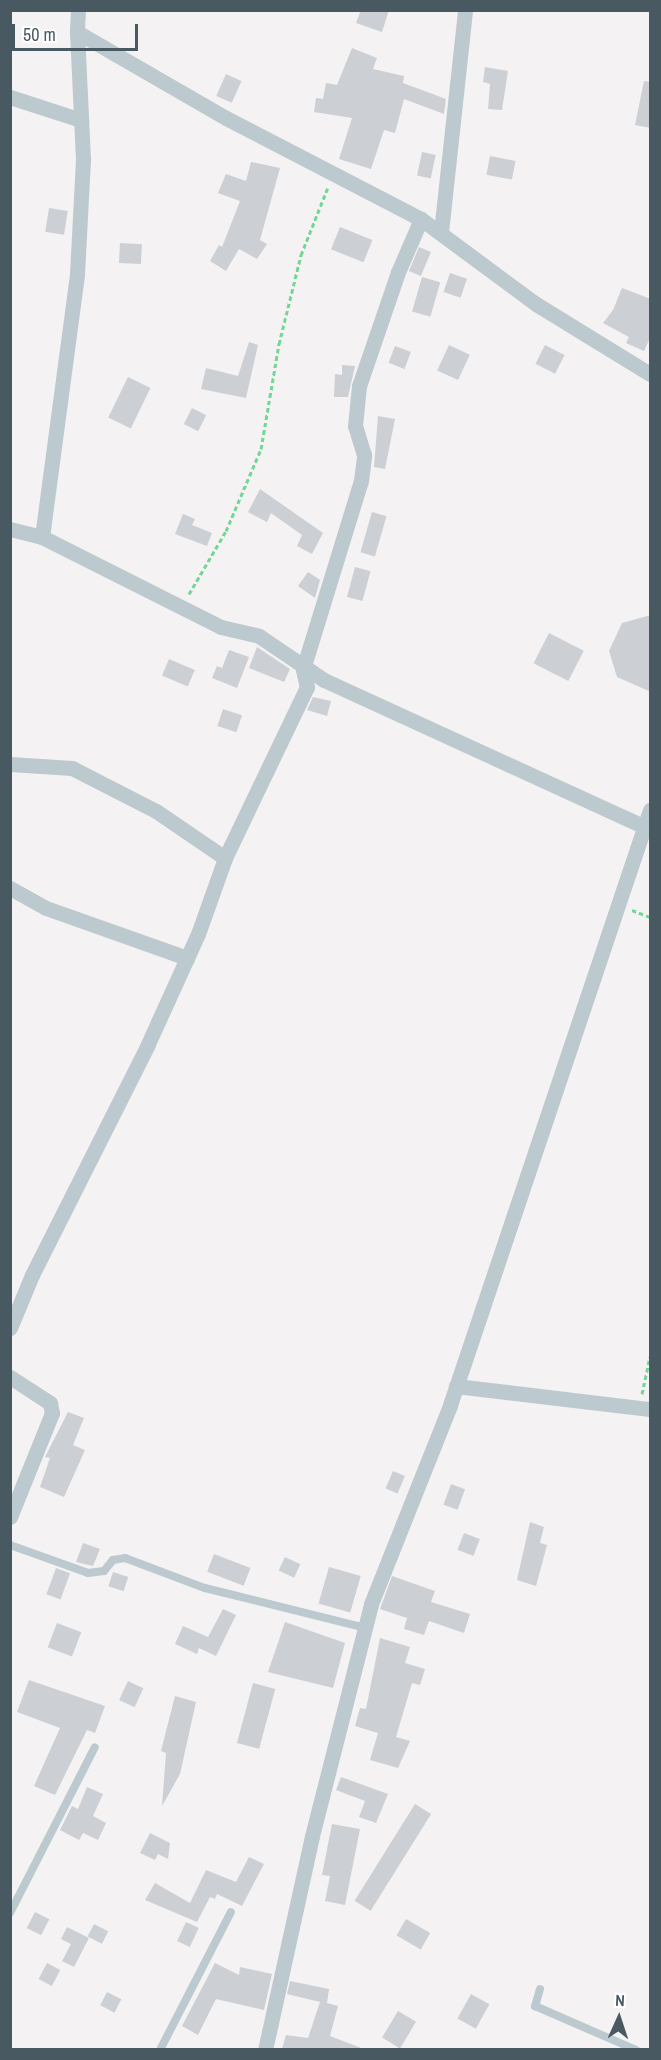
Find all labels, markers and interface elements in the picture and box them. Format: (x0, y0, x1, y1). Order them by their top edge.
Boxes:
scale bar (15, 12, 141, 50)
text: 50 m (23, 22, 56, 47)
north arrow (589, 1988, 649, 2048)
text: N (615, 1989, 625, 2011)

